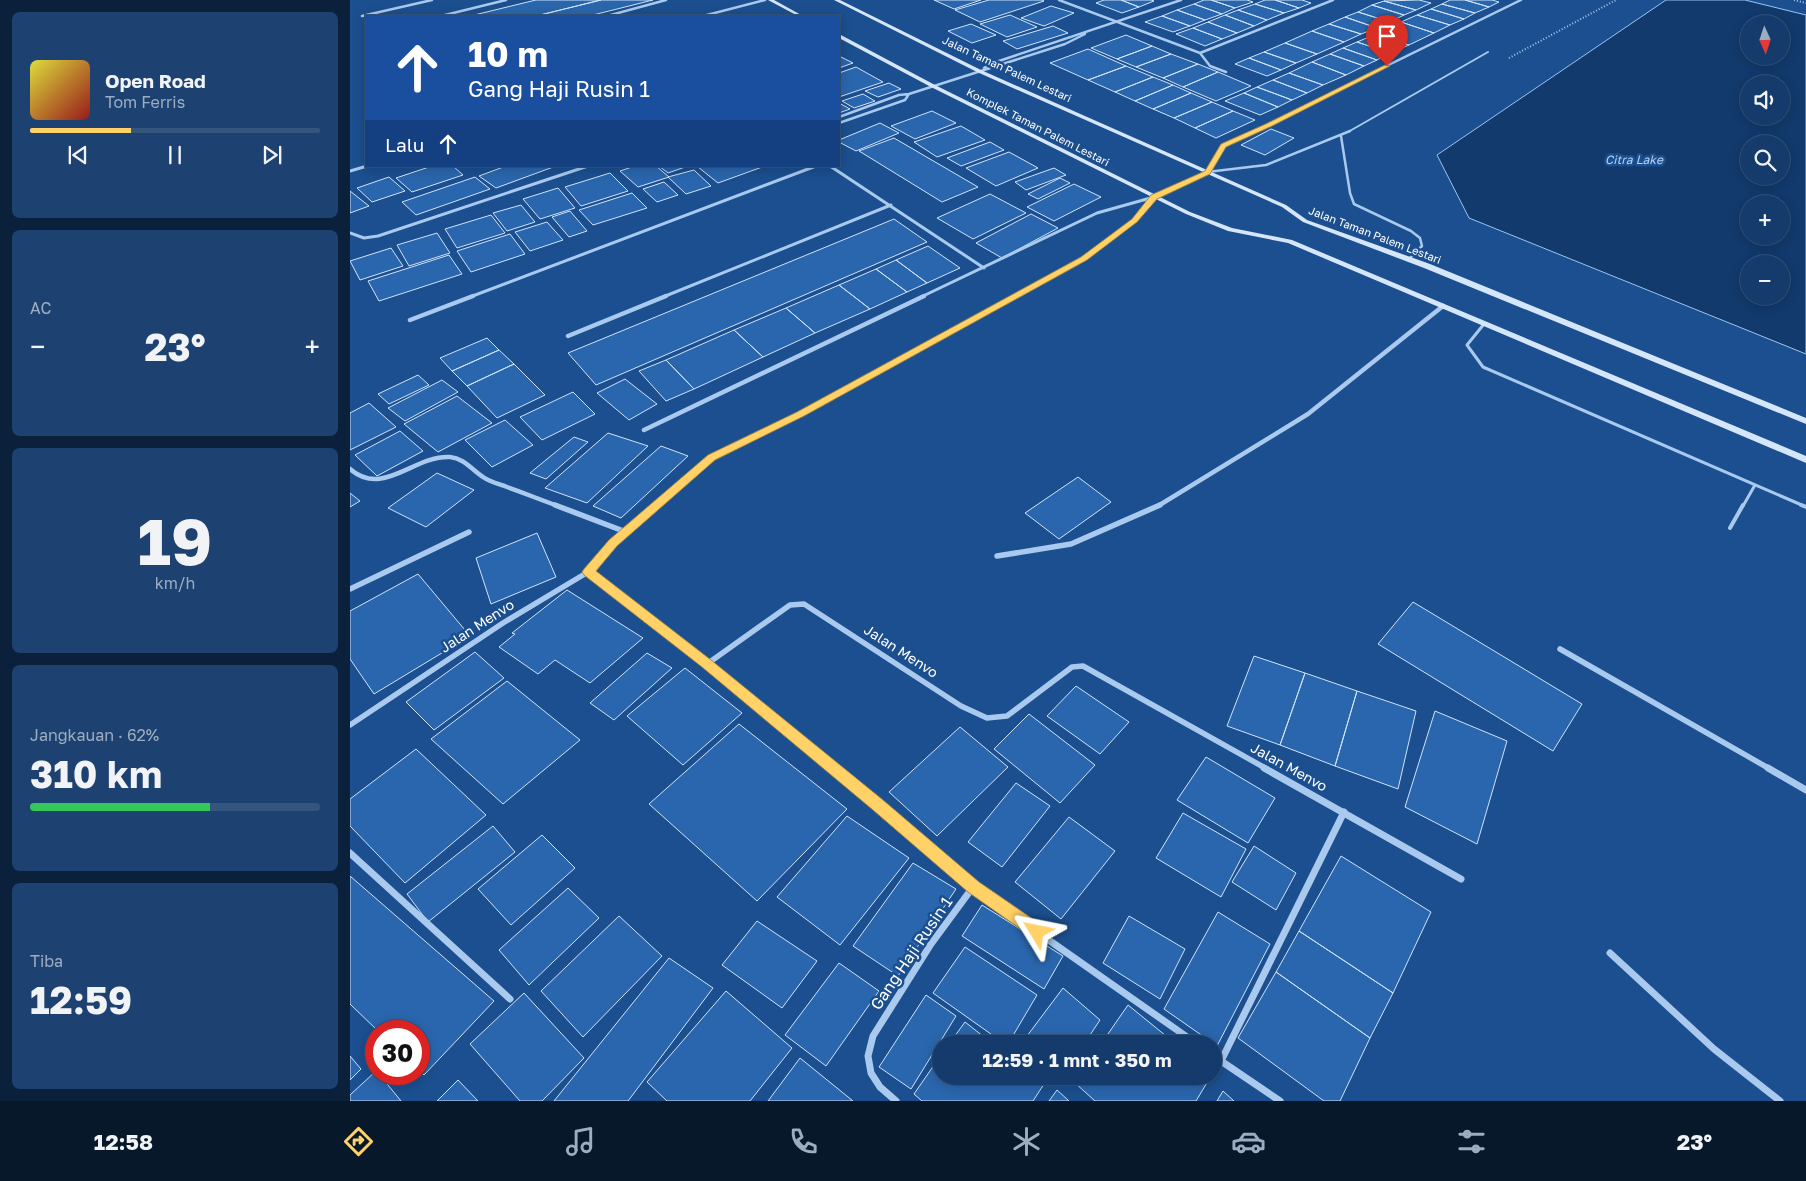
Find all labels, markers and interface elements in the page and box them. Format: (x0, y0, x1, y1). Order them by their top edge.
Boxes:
pin (1366, 15, 1408, 66)
north arrow (1740, 15, 1790, 65)
map controls (1740, 15, 1790, 305)
icon: arrive (1373, 22, 1401, 50)
text: 10 m (468, 33, 548, 75)
street label: Jalan Taman Palem Lestari (941, 33, 1074, 104)
icon: ahead (385, 35, 450, 100)
text: Open Road (105, 69, 206, 92)
text: Gang Haji Rusin 1 (468, 75, 650, 102)
button: sound (1740, 75, 1790, 125)
street label: Komplek Taman Palem Lestari (965, 85, 1112, 168)
text: Tom Ferris (105, 92, 185, 112)
icon: ahead (434, 130, 462, 158)
text: Lalu (385, 133, 424, 156)
button: search (1740, 135, 1790, 185)
icon: previous (64, 141, 92, 169)
icon: pause (161, 141, 189, 169)
icon: next (258, 141, 286, 169)
water label: Citra Lake (1605, 152, 1664, 167)
button: + (1740, 195, 1790, 245)
street label: Jalan Taman Palem Lestari (1307, 203, 1443, 266)
button: − (1740, 255, 1790, 305)
text: AC (30, 298, 51, 318)
text: 23° (144, 324, 206, 369)
text: − (30, 330, 45, 363)
text: + (305, 330, 320, 363)
text: 19 (138, 501, 212, 579)
text: km/h (155, 573, 195, 593)
street label: Jalan Menvo (437, 595, 517, 656)
street label: Jalan Menvo (861, 620, 941, 681)
text: Jangkauan · 62% (30, 725, 159, 745)
street label: Jalan Menvo (1248, 739, 1330, 795)
text: 310 km (30, 751, 162, 796)
street label: Gang Haji Rusin 1 (866, 892, 956, 1013)
position arrow (1010, 905, 1062, 957)
text: Tiba (30, 951, 63, 971)
text: 12:59 (30, 977, 132, 1022)
speed limit sign: 30 (365, 1020, 430, 1085)
text: 12:59 · 1 mnt · 350 m (982, 1048, 1172, 1071)
icon: directions (341, 1124, 376, 1159)
icon: music (563, 1124, 598, 1159)
icon: phone (786, 1124, 821, 1159)
icon: climate (1009, 1124, 1044, 1159)
icon: car (1231, 1124, 1266, 1159)
icon: filters (1454, 1124, 1489, 1159)
text: 12:58 (94, 1128, 153, 1155)
text: 23° (1677, 1128, 1712, 1155)

